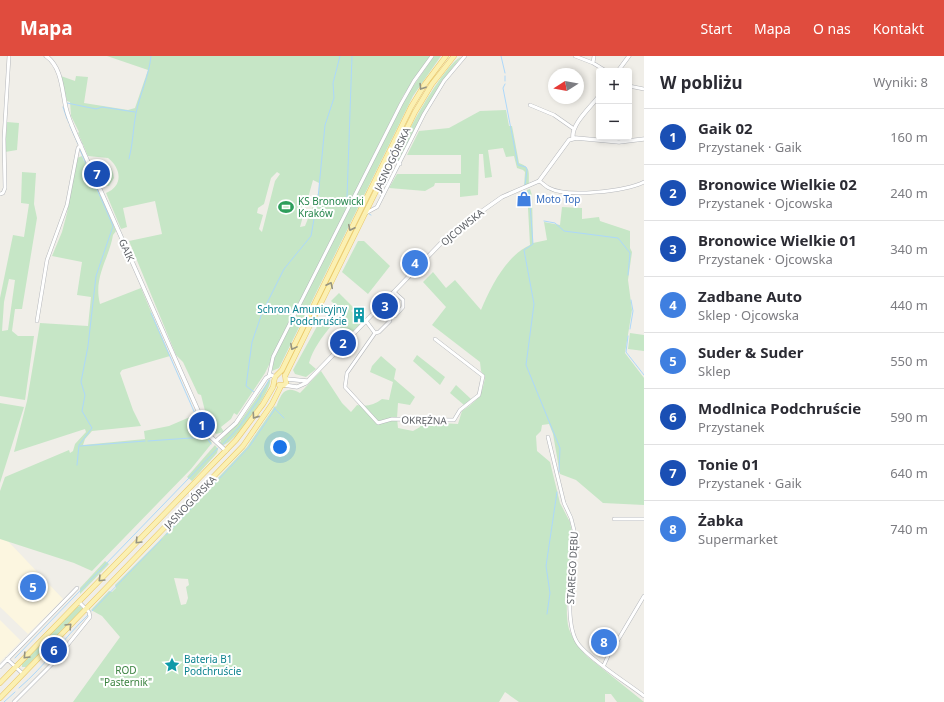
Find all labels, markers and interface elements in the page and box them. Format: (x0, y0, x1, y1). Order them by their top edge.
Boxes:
text: Mapa (20, 15, 73, 41)
text: Start (701, 19, 732, 38)
text: Mapa (754, 19, 791, 38)
text: O nas (813, 19, 851, 38)
text: Kontakt (873, 19, 924, 38)
north arrow (548, 68, 584, 104)
map controls (596, 68, 632, 140)
button: + (596, 68, 632, 104)
text: W pobliżu (660, 71, 743, 94)
text: Wyniki: 8 (873, 73, 928, 91)
one-way arrow (420, 83, 427, 90)
button: − (596, 104, 632, 140)
text: Gaik 02 (698, 118, 753, 138)
street label: JASNOGÓRSKA (370, 124, 414, 194)
text: 1 (669, 128, 677, 146)
text: 160 m (890, 128, 928, 146)
text: Przystanek · Gaik (698, 138, 802, 156)
pin: 7 (84, 159, 110, 189)
text: Bronowice Wielkie 02 (698, 174, 857, 194)
text: 2 (669, 184, 677, 202)
text: 240 m (890, 184, 928, 202)
shop icon: Moto Top (515, 190, 533, 208)
place label: Moto Top (536, 192, 580, 206)
place label: KS Bronowicki Kraków (298, 194, 364, 220)
text: Przystanek · Ojcowska (698, 194, 833, 212)
sports icon: KS Bronowicki Kraków (277, 198, 295, 216)
street label: OJCOWSKA (437, 205, 487, 249)
one-way arrow (348, 224, 356, 232)
text: Bronowice Wielkie 01 (698, 230, 857, 250)
street label: GAIK (116, 237, 138, 264)
text: 3 (669, 240, 677, 258)
text: 340 m (890, 240, 928, 258)
pin: 4 (402, 248, 428, 278)
text: Przystanek · Ojcowska (698, 250, 833, 268)
one-way arrow (325, 281, 333, 289)
text: Zadbane Auto (698, 286, 802, 306)
pin: 3 (372, 291, 398, 321)
text: 4 (669, 296, 677, 314)
text: 440 m (890, 296, 928, 314)
place label: Schron Amunicyjny Podchruście (257, 302, 348, 328)
building icon: Schron Amunicyjny Podchruście (350, 306, 368, 324)
text: Sklep · Ojcowska (698, 306, 799, 324)
pin: 2 (330, 328, 356, 358)
text: Suder & Suder (698, 342, 803, 362)
one-way arrow (290, 343, 297, 350)
text: 5 (669, 352, 677, 370)
text: 550 m (890, 352, 928, 370)
text: Sklep (698, 362, 731, 380)
text: Modlnica Podchruście (698, 398, 861, 418)
text: 6 (669, 408, 677, 426)
text: 590 m (890, 408, 928, 426)
pin: 1 (189, 410, 215, 440)
one-way arrow (253, 411, 260, 418)
street label: OKRĘŻNA (401, 413, 447, 427)
text: Przystanek (698, 418, 765, 436)
your location (270, 437, 290, 457)
text: Tonie 01 (698, 454, 759, 474)
text: 7 (669, 464, 677, 482)
text: 640 m (890, 464, 928, 482)
street label: JASNOGÓRSKA (160, 472, 220, 533)
text: Przystanek · Gaik (698, 474, 802, 492)
text: Żabka (698, 510, 743, 530)
text: 8 (669, 520, 677, 538)
text: 740 m (890, 520, 928, 538)
text: Supermarket (698, 530, 778, 548)
street label: STAREGO DĘBU (563, 531, 581, 605)
one-way arrow (135, 536, 143, 544)
pin: 5 (20, 572, 46, 602)
one-way arrow (98, 574, 106, 582)
one-way arrow (65, 623, 72, 631)
pin: 8 (591, 627, 617, 657)
pin: 6 (41, 635, 67, 665)
one-way arrow (23, 651, 31, 659)
place label: Bateria B1 Podchruście (184, 652, 242, 678)
place icon: Bateria B1 Podchruście (163, 656, 181, 674)
park label: ROD "Pasternik" (100, 663, 152, 689)

